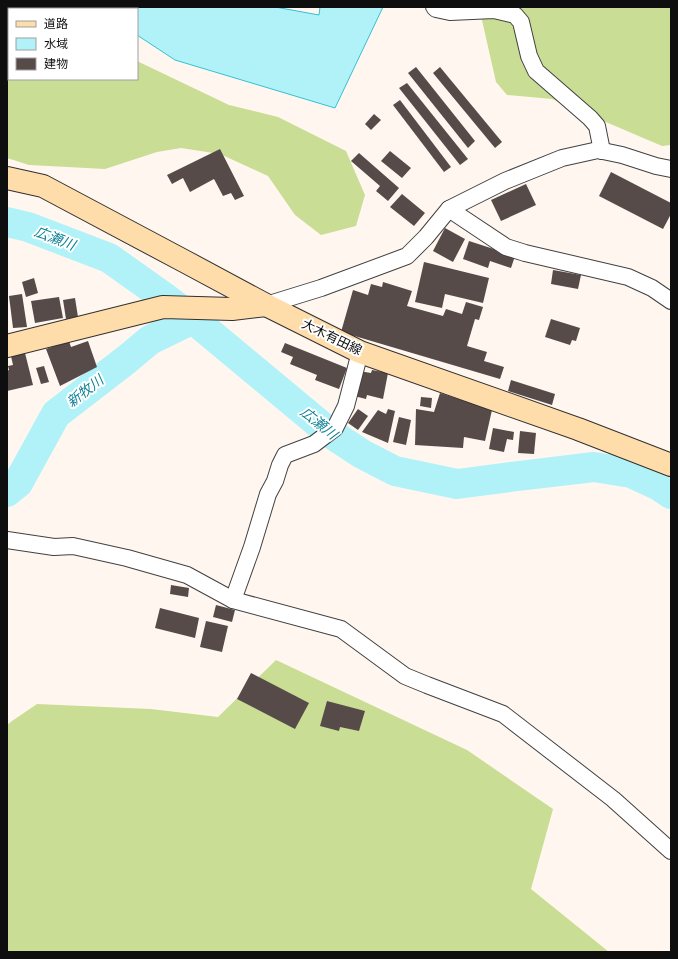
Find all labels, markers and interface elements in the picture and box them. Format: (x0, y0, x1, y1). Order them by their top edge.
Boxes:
legend (8, 8, 138, 80)
text: 道路 (44, 16, 68, 32)
text: 水域 (44, 36, 68, 52)
text: 建物 (44, 56, 68, 72)
water label: 広瀬川 (32, 221, 80, 256)
street label: 大木有田線 (299, 315, 365, 359)
water label: 新牧川 (62, 369, 109, 412)
water label: 広瀬川 (296, 402, 343, 445)

